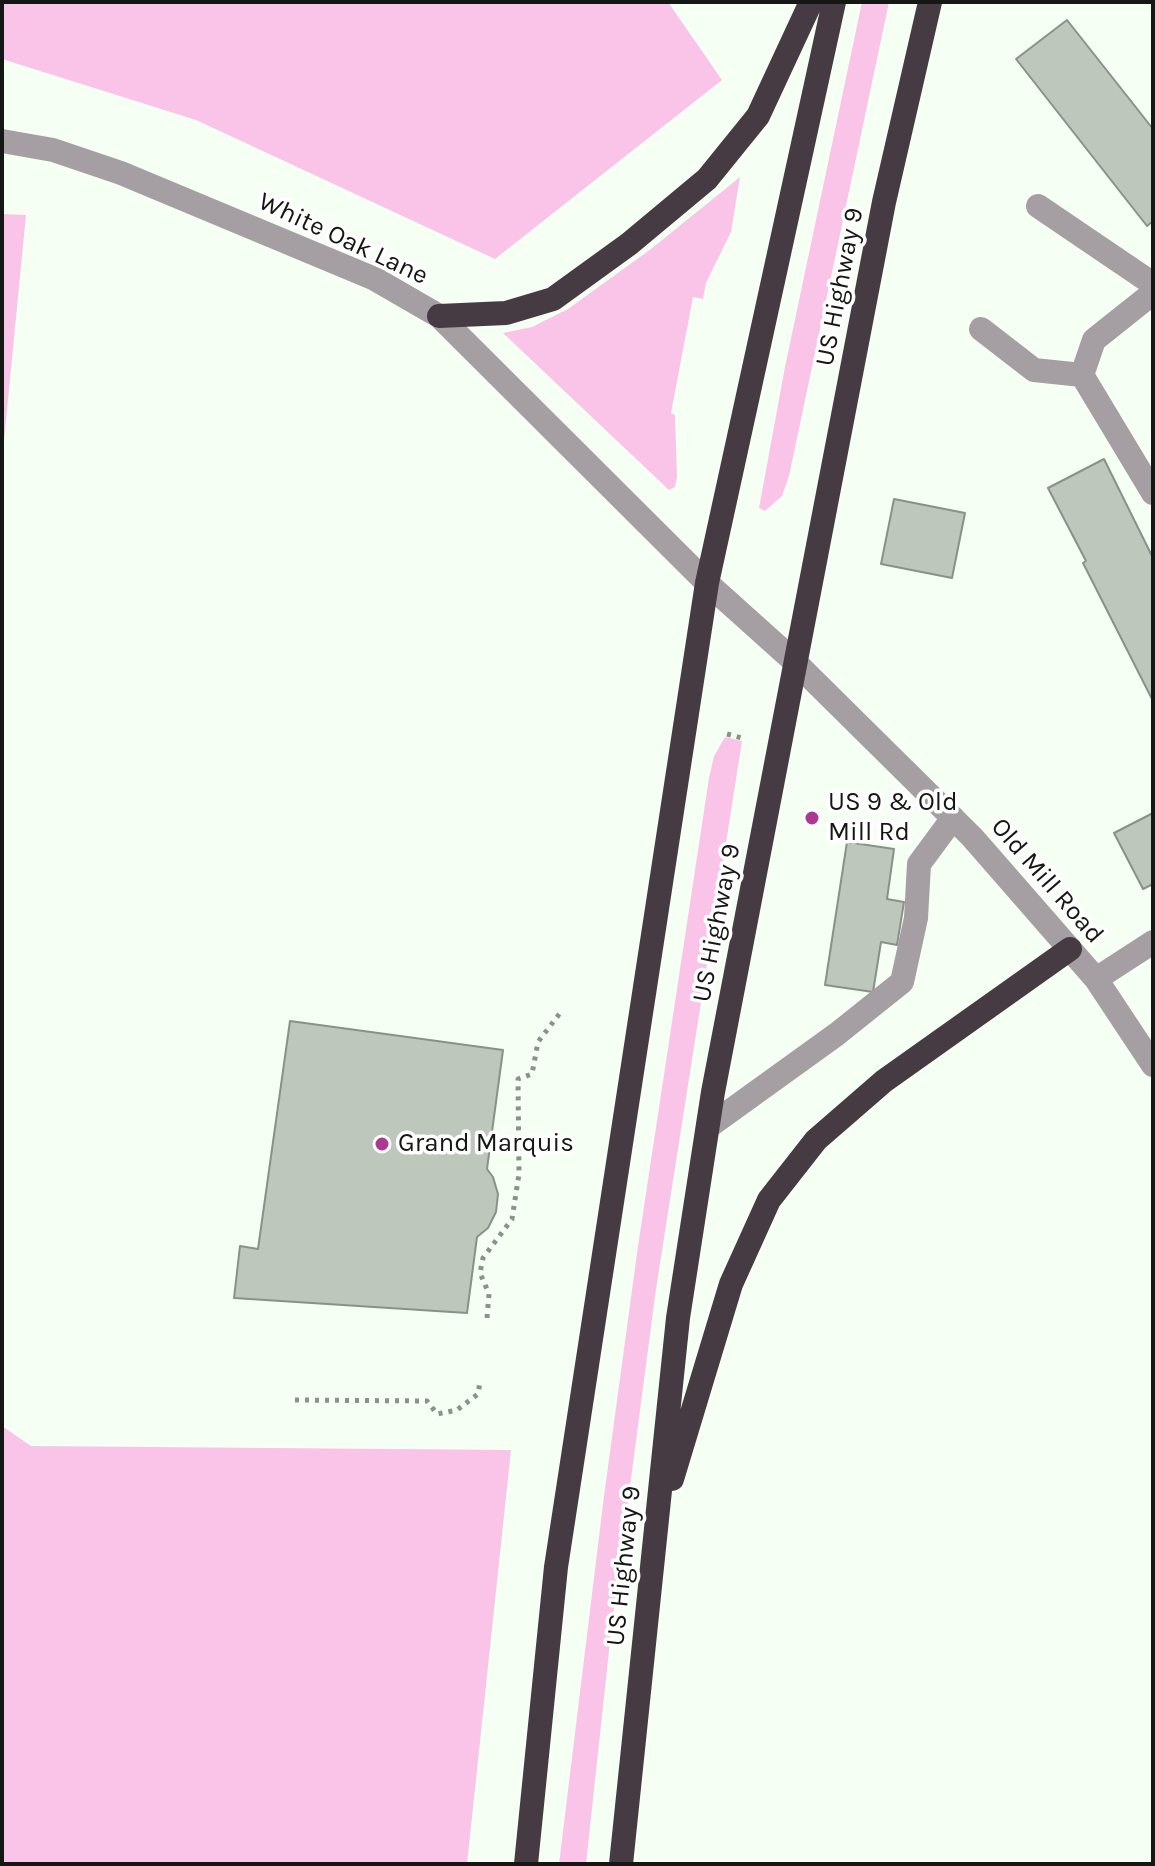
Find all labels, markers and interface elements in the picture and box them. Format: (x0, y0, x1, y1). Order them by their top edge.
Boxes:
street label: White Oak Lane (253, 186, 433, 292)
street label: US Highway 9 (809, 205, 871, 369)
place label: US 9 & Old Mill Rd (828, 787, 958, 848)
marker: US 9 & Old Mill Rd (803, 809, 821, 827)
street label: Old Mill Road (984, 812, 1110, 950)
street label: US Highway 9 (686, 841, 748, 1005)
place label: Grand Marquis (398, 1128, 574, 1160)
marker: Grand Marquis (373, 1135, 391, 1153)
street label: US Highway 9 (600, 1484, 648, 1648)

